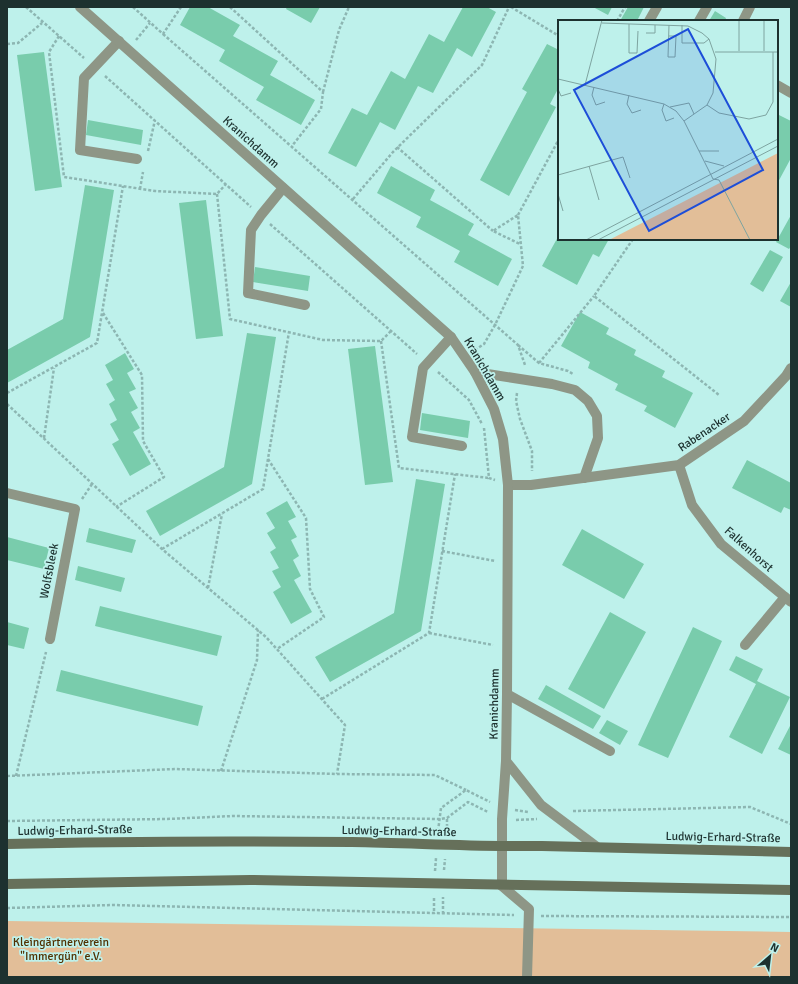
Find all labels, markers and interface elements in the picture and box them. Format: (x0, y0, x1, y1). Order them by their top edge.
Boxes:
inset map (558, 20, 778, 240)
street label: Kranichdamm (219, 113, 282, 172)
street label: Kranichdamm (460, 335, 509, 404)
street label: Rabenacker (675, 409, 734, 455)
street label: Falkenhorst (721, 524, 776, 575)
street label: Wolfsbleek (37, 542, 62, 600)
street label: Kranichdamm (486, 668, 503, 740)
street label: Ludwig-Erhard-Straße (17, 822, 133, 839)
street label: Ludwig-Erhard-Straße (341, 823, 457, 840)
street label: Ludwig-Erhard-Straße (665, 829, 781, 846)
park label: Kleingärtnerverein "Immergün" e.V. (13, 935, 109, 964)
north arrow (750, 936, 790, 976)
text: N (768, 940, 781, 955)

